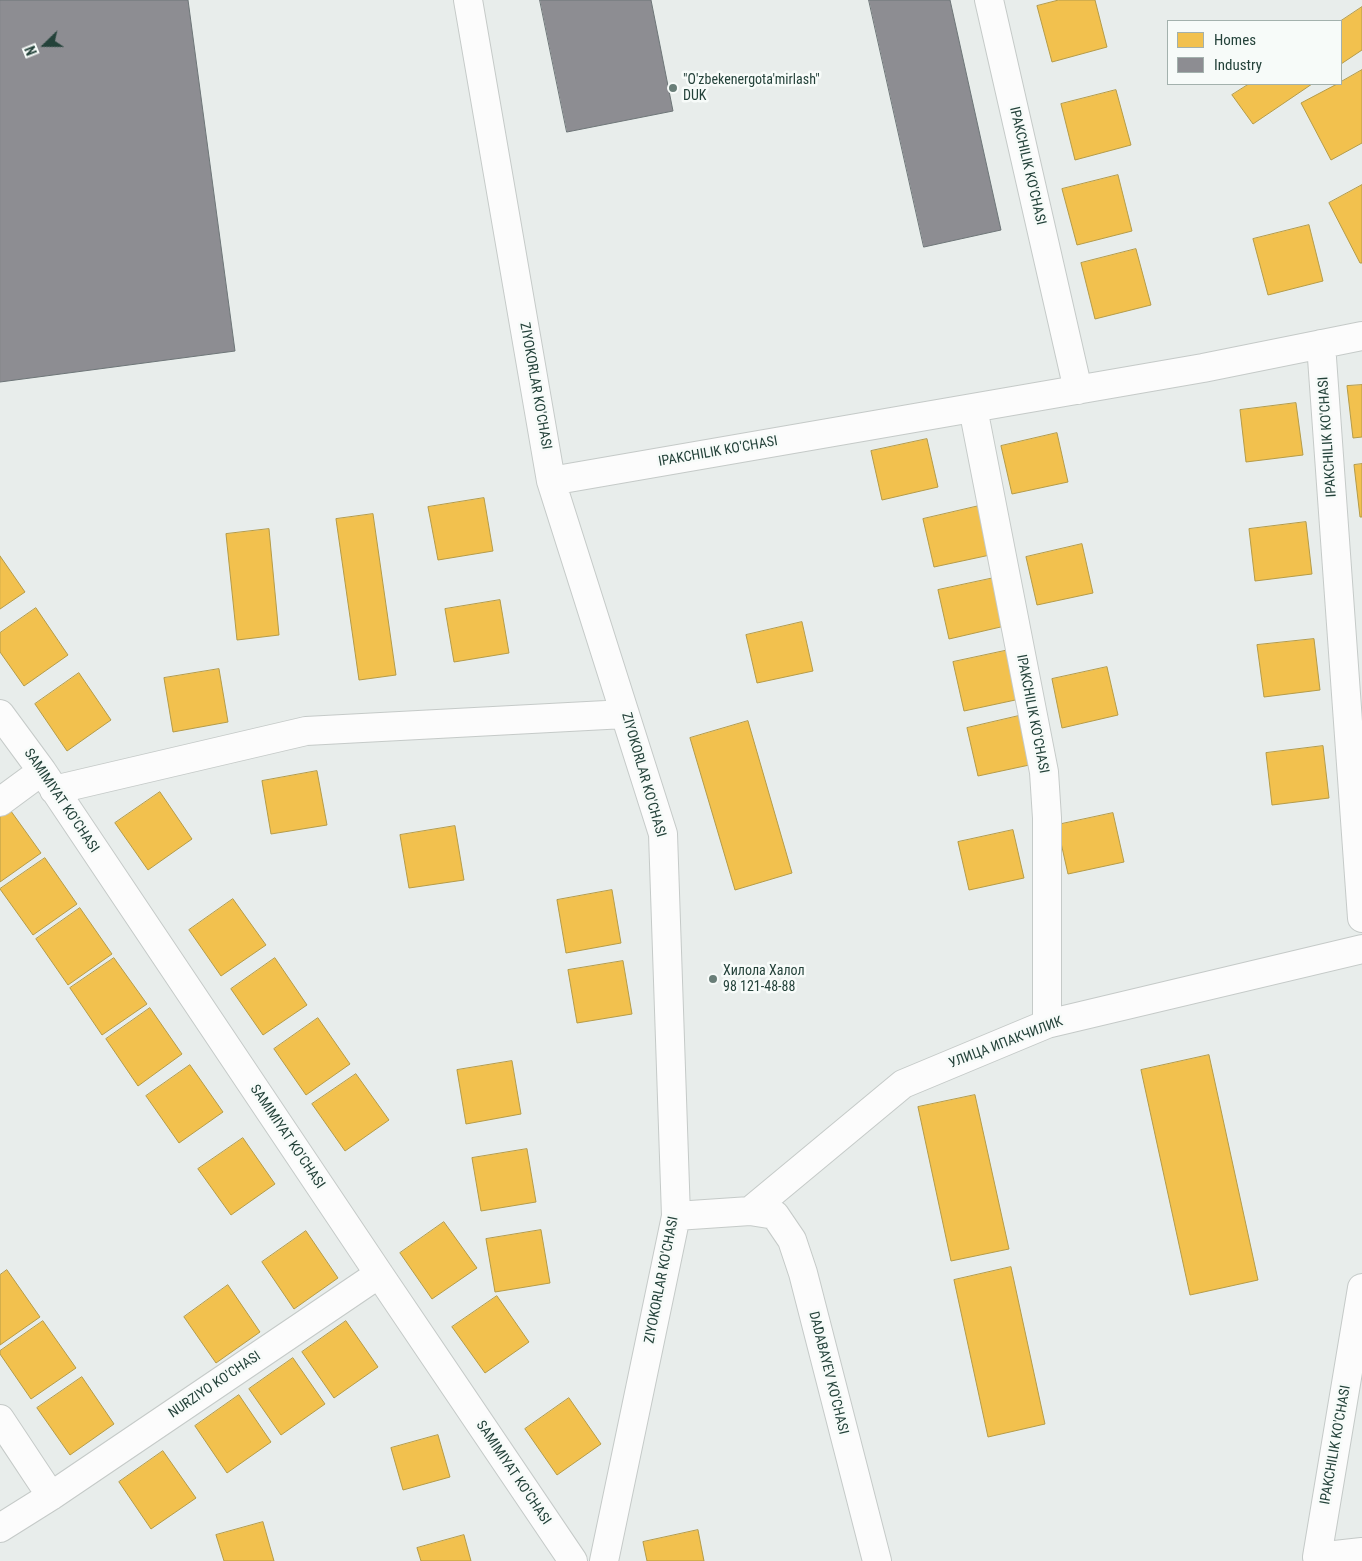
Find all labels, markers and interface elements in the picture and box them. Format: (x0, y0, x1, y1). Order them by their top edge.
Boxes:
north arrow (20, 20, 70, 70)
legend (1167, 20, 1342, 85)
text: Homes (1214, 31, 1256, 49)
text: N (22, 44, 40, 58)
text: Industry (1214, 56, 1262, 74)
place label: "O'zbekenergota'mirlash" DUK (683, 72, 820, 104)
marker: "O'zbekenergota'mirlash" DUK (667, 82, 679, 94)
street label: IPAKCHILIK KO'CHASI (1005, 105, 1049, 227)
street label: ZIYOKORLAR KO'CHASI (516, 321, 554, 451)
street label: IPAKCHILIK KO'CHASI (1315, 376, 1341, 498)
street label: IPAKCHILIK KO'CHASI (657, 433, 779, 471)
street label: IPAKCHILIK KO'CHASI (1012, 653, 1052, 775)
street label: ZIYOKORLAR KO'CHASI (617, 711, 669, 839)
street label: SAMIMIYAT KO'CHASI (20, 746, 102, 856)
place label: Хилола Халол 98 121-48-88 (723, 963, 805, 996)
marker: Хилола Халол 98 121-48-88 (707, 973, 719, 985)
street label: УЛИЦА ИПАКЧИЛИК (947, 1014, 1065, 1072)
street label: SAMIMIYAT KO'CHASI (246, 1082, 328, 1192)
street label: ZIYOKORLAR KO'CHASI (641, 1215, 683, 1345)
street label: DADABAYEV KO'CHASI (805, 1310, 851, 1436)
street label: NURZIYO KO'CHASI (166, 1348, 264, 1422)
street label: IPAKCHILIK KO'CHASI (1317, 1384, 1355, 1506)
street label: SAMIMIYAT KO'CHASI (472, 1418, 554, 1528)

